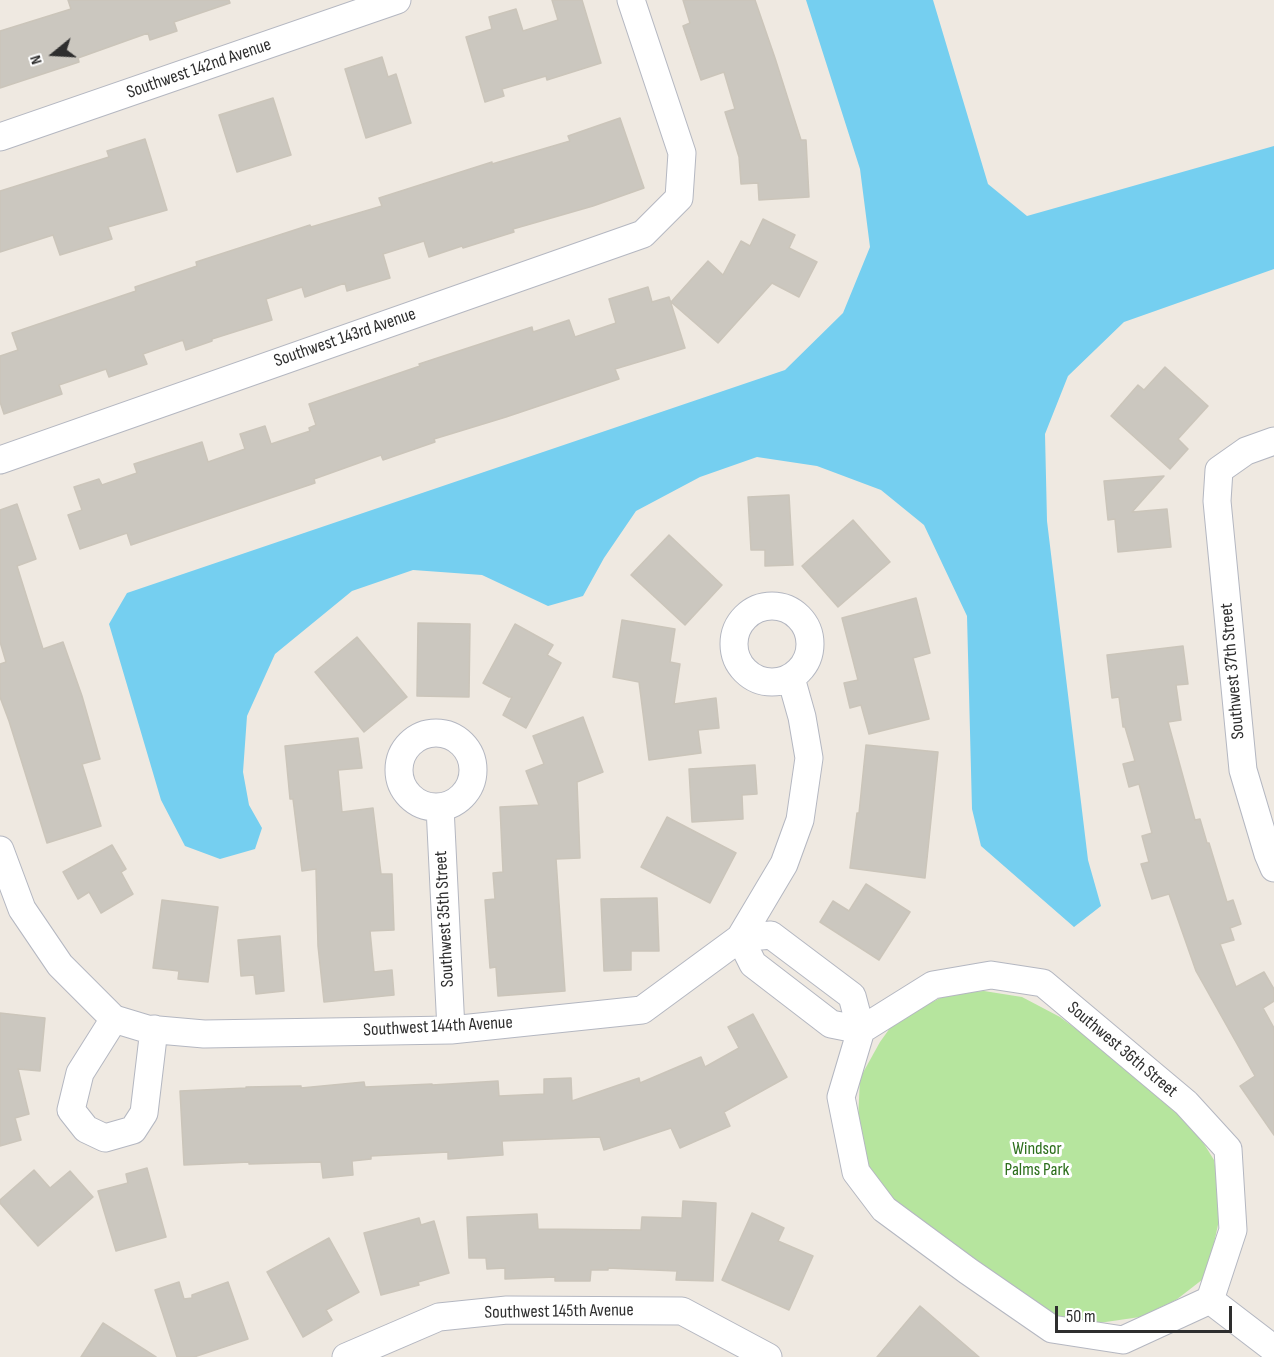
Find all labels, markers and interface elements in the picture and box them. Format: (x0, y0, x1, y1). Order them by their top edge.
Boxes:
north arrow (24, 24, 84, 84)
street label: Southwest 142nd Avenue (124, 34, 274, 104)
text: N (26, 53, 47, 67)
street label: Southwest 143rd Avenue (271, 304, 419, 372)
street label: Southwest 37th Street (1216, 602, 1250, 740)
street label: Southwest 35th Street (431, 850, 459, 988)
street label: Southwest 36th Street (1062, 998, 1182, 1102)
street label: Southwest 144th Avenue (363, 1012, 513, 1042)
park label: Windsor Palms Park (1005, 1138, 1069, 1180)
scale bar (1058, 1294, 1235, 1332)
street label: Southwest 145th Avenue (484, 1300, 634, 1324)
text: 50 m (1066, 1306, 1096, 1327)

